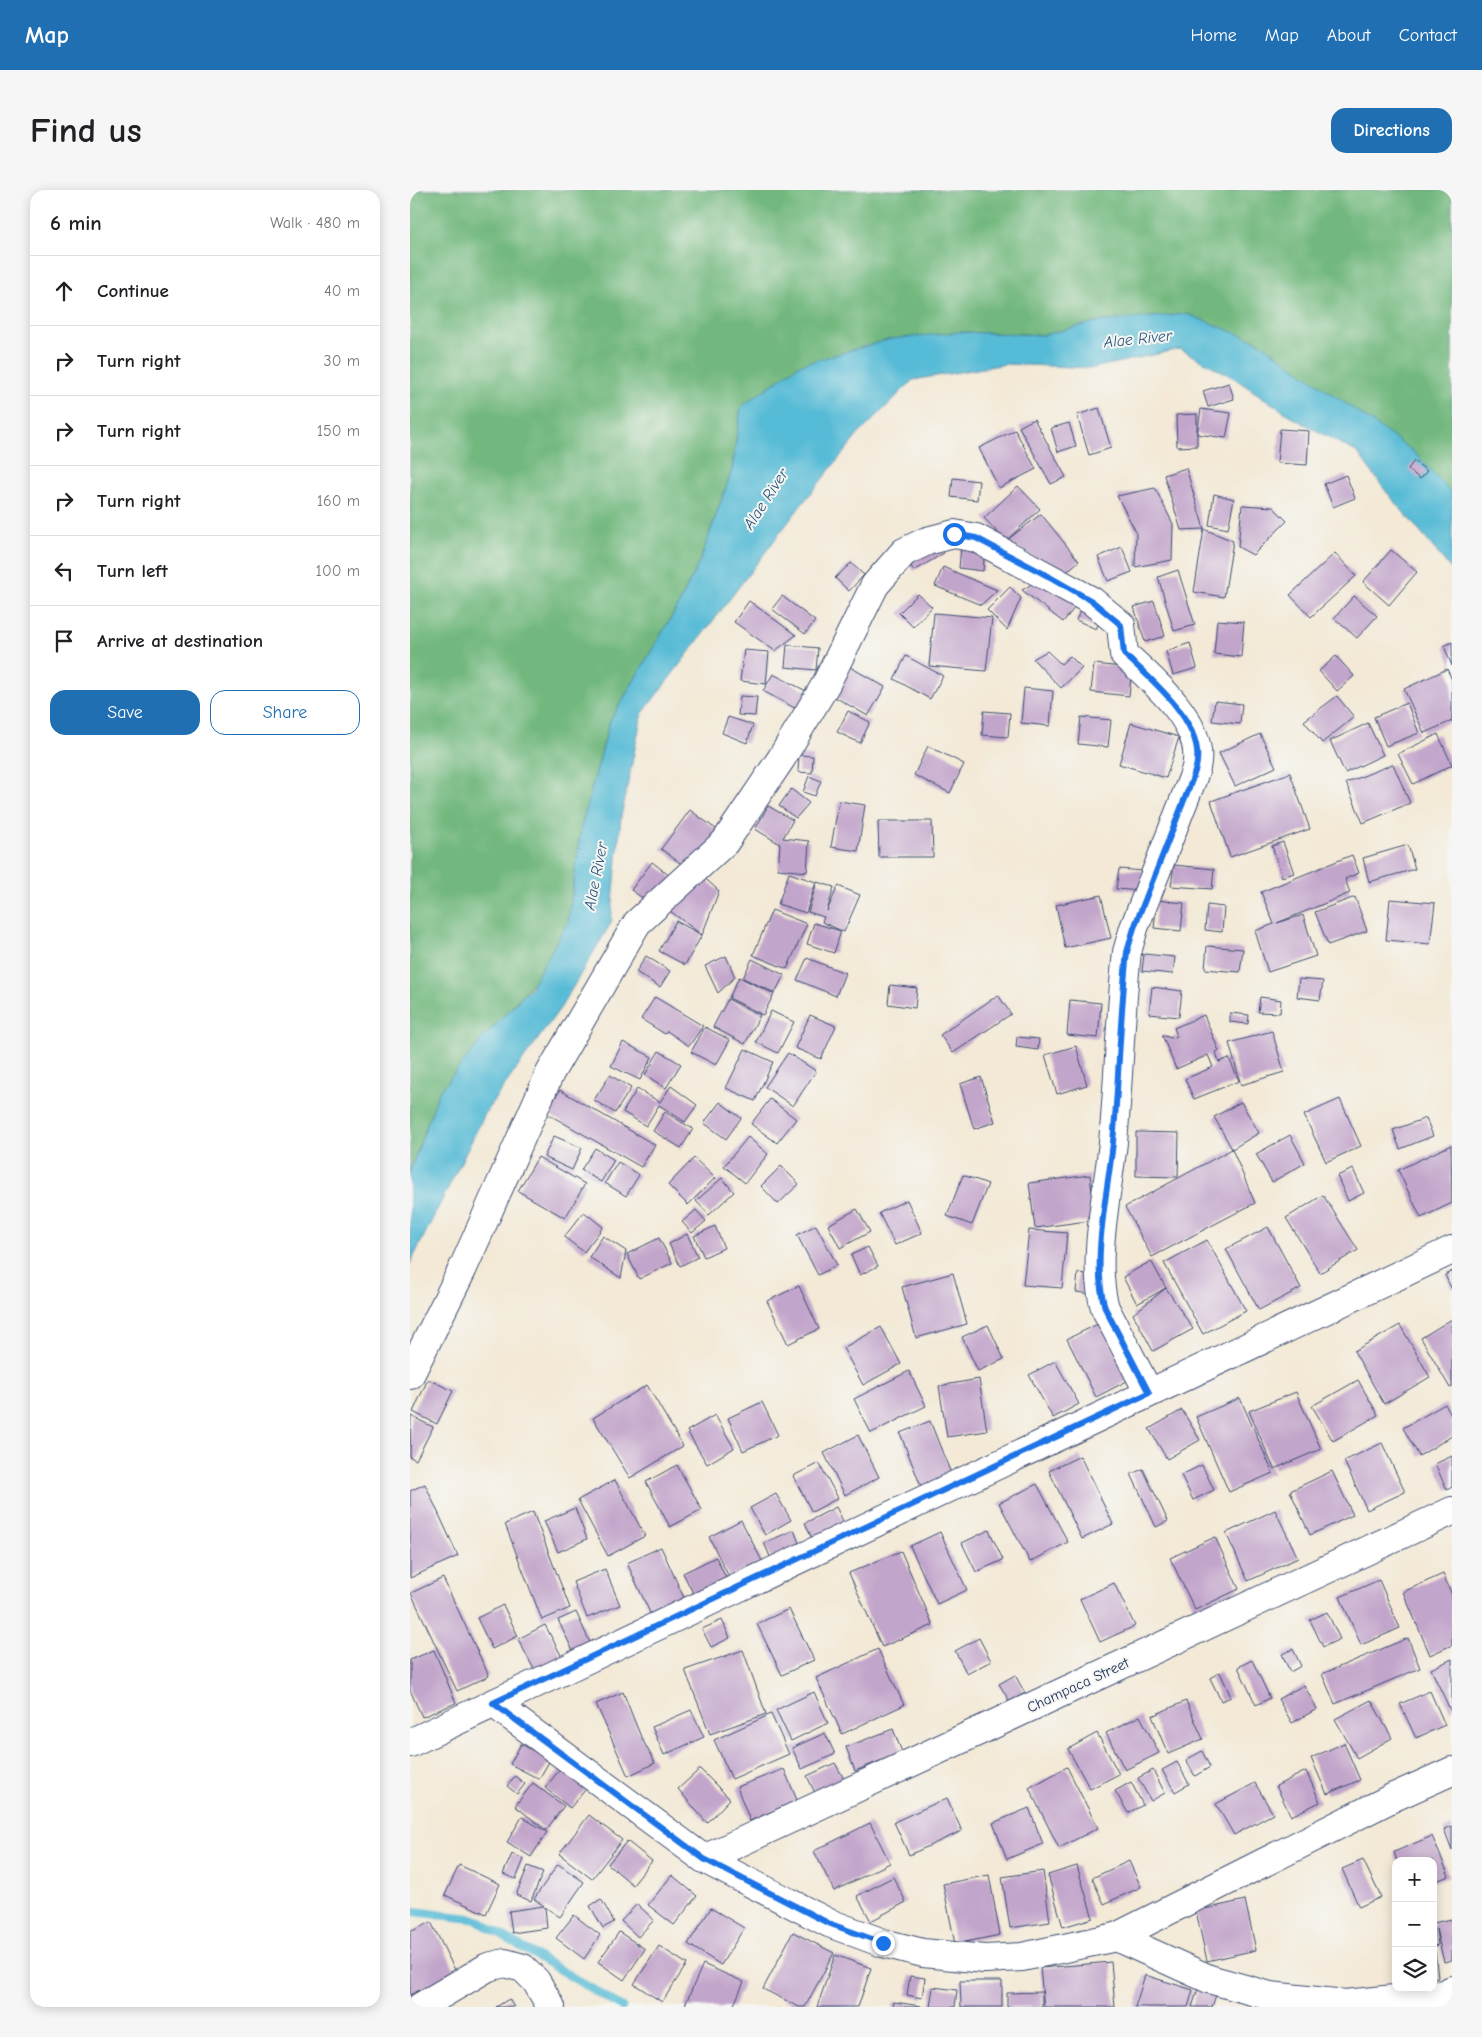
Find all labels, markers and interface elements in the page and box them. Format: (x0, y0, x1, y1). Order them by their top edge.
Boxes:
text: Map (25, 21, 69, 49)
text: Home (1190, 25, 1237, 46)
text: Map (1265, 25, 1299, 46)
text: About (1327, 25, 1371, 46)
text: Contact (1399, 25, 1457, 46)
button: Directions (1331, 108, 1452, 153)
text: Find us (30, 110, 142, 151)
text: 6 min (50, 211, 102, 235)
text: Walk · 480 m (270, 214, 360, 232)
icon: ahead (50, 277, 78, 305)
text: Continue (97, 280, 169, 302)
text: 40 m (324, 282, 360, 300)
water label: Alae River (1102, 326, 1174, 352)
icon: right (50, 347, 78, 375)
text: Turn right (97, 350, 181, 372)
text: 30 m (324, 352, 360, 370)
icon: right (50, 417, 78, 445)
text: Turn right (97, 420, 181, 442)
text: 150 m (317, 422, 360, 440)
water label: Alae River (739, 465, 793, 534)
icon: right (50, 487, 78, 515)
text: Turn right (97, 490, 181, 512)
text: 160 m (317, 492, 360, 510)
route start (943, 523, 966, 546)
icon: left (50, 557, 78, 585)
text: Turn left (97, 560, 168, 582)
text: 100 m (316, 562, 360, 580)
icon: arrive (50, 627, 78, 655)
text: Arrive at destination (97, 630, 263, 652)
button: Save (50, 690, 200, 735)
button: Share (210, 690, 360, 735)
water label: Alae River (580, 840, 612, 912)
street label: Champaca Street (1024, 1653, 1133, 1717)
map controls (1392, 1857, 1437, 1992)
button: + (1392, 1857, 1437, 1902)
button: − (1392, 1902, 1437, 1947)
route end (872, 1932, 895, 1955)
button: layers (1392, 1947, 1437, 1992)

